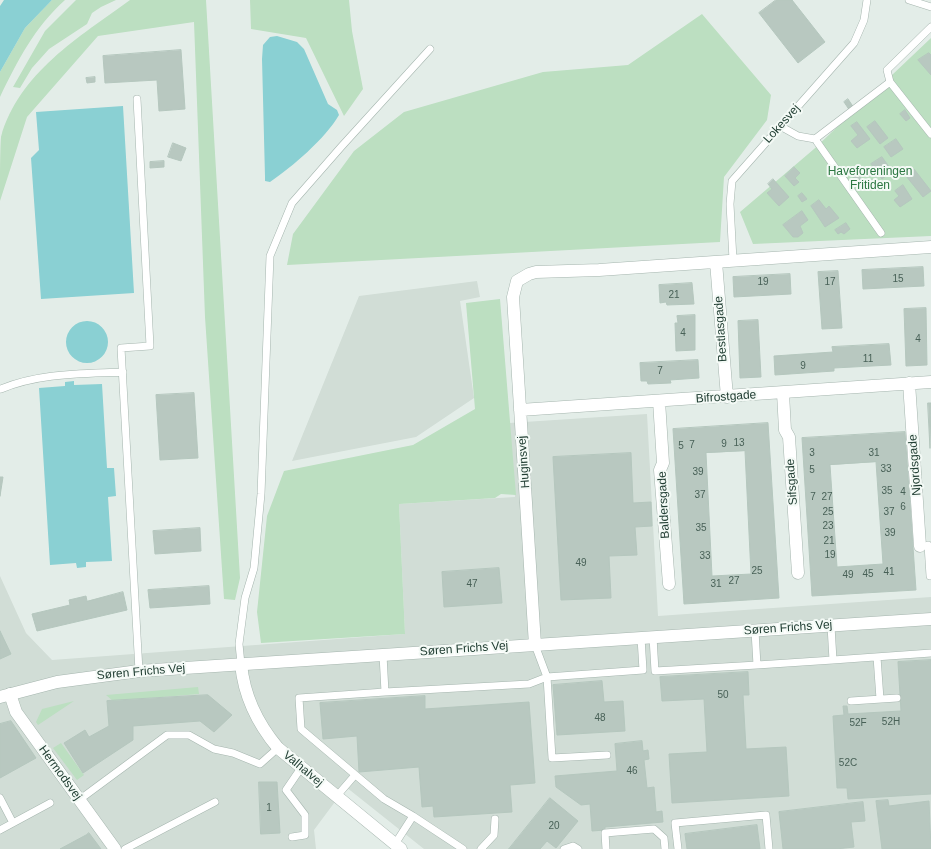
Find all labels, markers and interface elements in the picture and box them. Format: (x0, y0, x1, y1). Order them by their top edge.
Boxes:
street label: Lokesvej (761, 102, 803, 146)
park label: Haveforeningen Fritiden (828, 165, 912, 193)
house number: 15 (892, 273, 904, 285)
house number: 19 (757, 276, 769, 288)
house number: 17 (824, 276, 836, 288)
house number: 21 (668, 289, 680, 301)
street label: Bestlasgade (712, 296, 730, 362)
house number: 4 (680, 327, 686, 339)
house number: 4 (915, 333, 921, 345)
house number: 11 (863, 353, 873, 365)
house number: 9 (800, 360, 806, 372)
house number: 7 (657, 365, 663, 377)
street label: Bifrostgade (695, 388, 757, 406)
street label: Njordsgade (906, 434, 924, 496)
street label: Huginsvej (515, 435, 533, 489)
house number: 13 (733, 437, 745, 449)
house number: 9 (721, 438, 727, 450)
house number: 7 (689, 439, 695, 451)
house number: 5 (678, 440, 684, 452)
house number: 3 (809, 447, 815, 459)
house number: 31 (868, 447, 880, 459)
street label: Sifsgade (783, 458, 801, 506)
house number: 33 (880, 463, 892, 475)
house number: 5 (809, 464, 815, 476)
house number: 39 (692, 466, 704, 478)
street label: Baldersgade (655, 471, 673, 539)
house number: 35 (881, 485, 893, 497)
house number: 4 (900, 486, 906, 498)
house number: 37 (694, 489, 706, 501)
house number: 7 (810, 491, 816, 503)
house number: 27 (821, 491, 833, 503)
house number: 6 (900, 501, 906, 513)
house number: 25 (822, 506, 834, 518)
house number: 37 (883, 506, 895, 518)
house number: 23 (822, 520, 834, 532)
house number: 35 (695, 522, 707, 534)
house number: 39 (884, 527, 896, 539)
house number: 21 (823, 535, 835, 547)
house number: 19 (824, 549, 836, 561)
house number: 33 (699, 550, 711, 562)
house number: 49 (575, 557, 587, 569)
house number: 25 (751, 565, 763, 577)
house number: 41 (883, 566, 895, 578)
house number: 45 (862, 568, 874, 580)
house number: 49 (842, 569, 854, 581)
house number: 27 (728, 575, 740, 587)
house number: 47 (466, 578, 478, 590)
house number: 31 (710, 578, 722, 590)
street label: Søren Frichs Vej (743, 618, 833, 638)
street label: Søren Frichs Vej (419, 639, 509, 659)
street label: Søren Frichs Vej (96, 661, 186, 683)
house number: 50 (717, 689, 729, 701)
house number: 48 (594, 712, 606, 724)
house number: 52H (882, 716, 900, 728)
house number: 52F (849, 717, 867, 729)
street label: Hermodsvej (35, 743, 85, 803)
street label: Valhalvej (280, 748, 326, 790)
house number: 52C (839, 757, 857, 769)
house number: 46 (626, 765, 638, 777)
house number: 1 (266, 802, 272, 814)
house number: 20 (548, 820, 560, 832)

